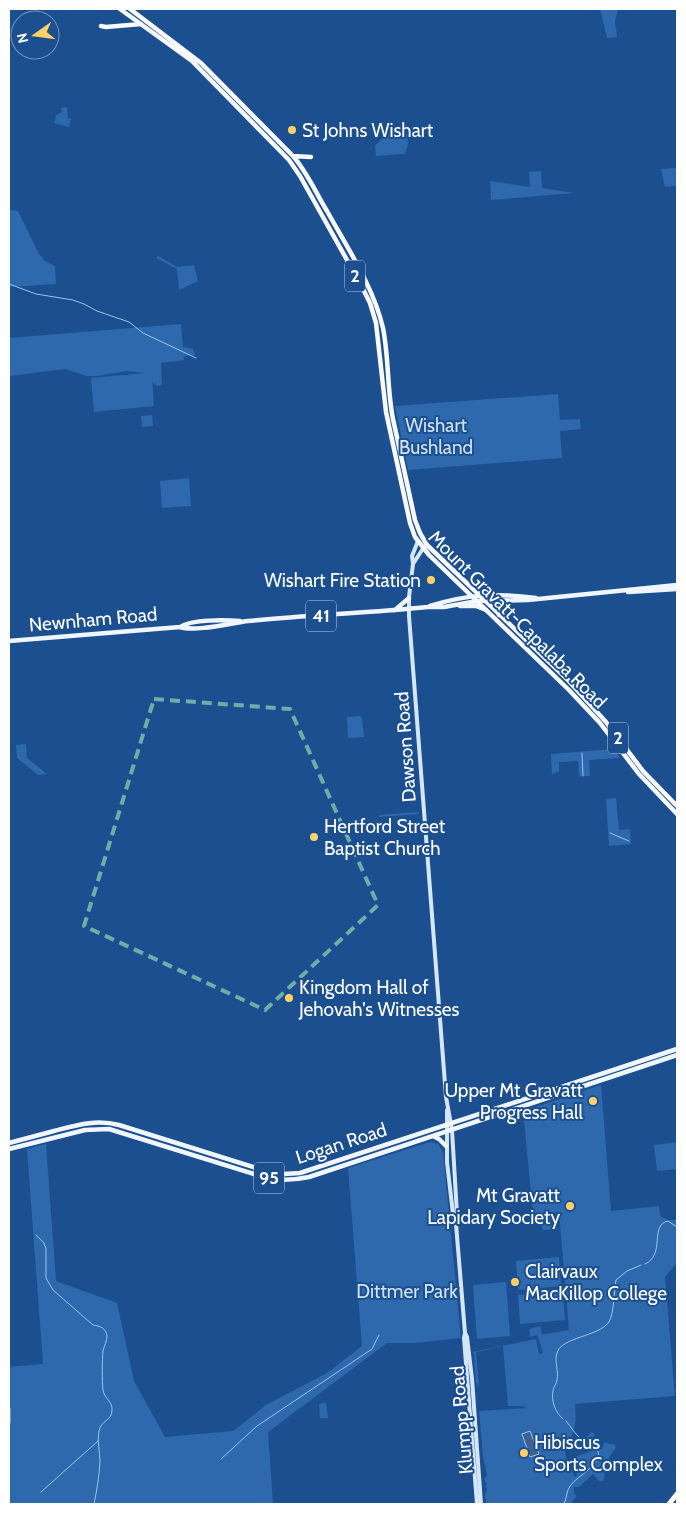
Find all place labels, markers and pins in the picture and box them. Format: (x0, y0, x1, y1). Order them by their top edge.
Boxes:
place label: St Johns Wishart (302, 119, 434, 142)
marker: St Johns Wishart (286, 124, 298, 136)
place label: Wishart Fire Station (264, 569, 421, 592)
marker: Wishart Fire Station (425, 574, 437, 586)
place label: Hertford Street Baptist Church (324, 815, 446, 860)
marker: Hertford Street Baptist Church (308, 831, 320, 843)
place label: Kingdom Hall of Jehovah's Witnesses (298, 976, 459, 1021)
marker: Kingdom Hall of Jehovah's Witnesses (283, 992, 295, 1004)
place label: Upper Mt Gravatt Progress Hall (444, 1079, 584, 1124)
marker: Upper Mt Gravatt Progress Hall (587, 1095, 599, 1107)
place label: Mt Gravatt Lapidary Society (427, 1184, 561, 1229)
marker: Mt Gravatt Lapidary Society (564, 1200, 576, 1212)
place label: Clairvaux MacKillop College (525, 1260, 667, 1305)
marker: Clairvaux MacKillop College (509, 1276, 521, 1288)
place label: Hibiscus Sports Complex (534, 1431, 663, 1476)
marker: Hibiscus Sports Complex (518, 1447, 530, 1459)

